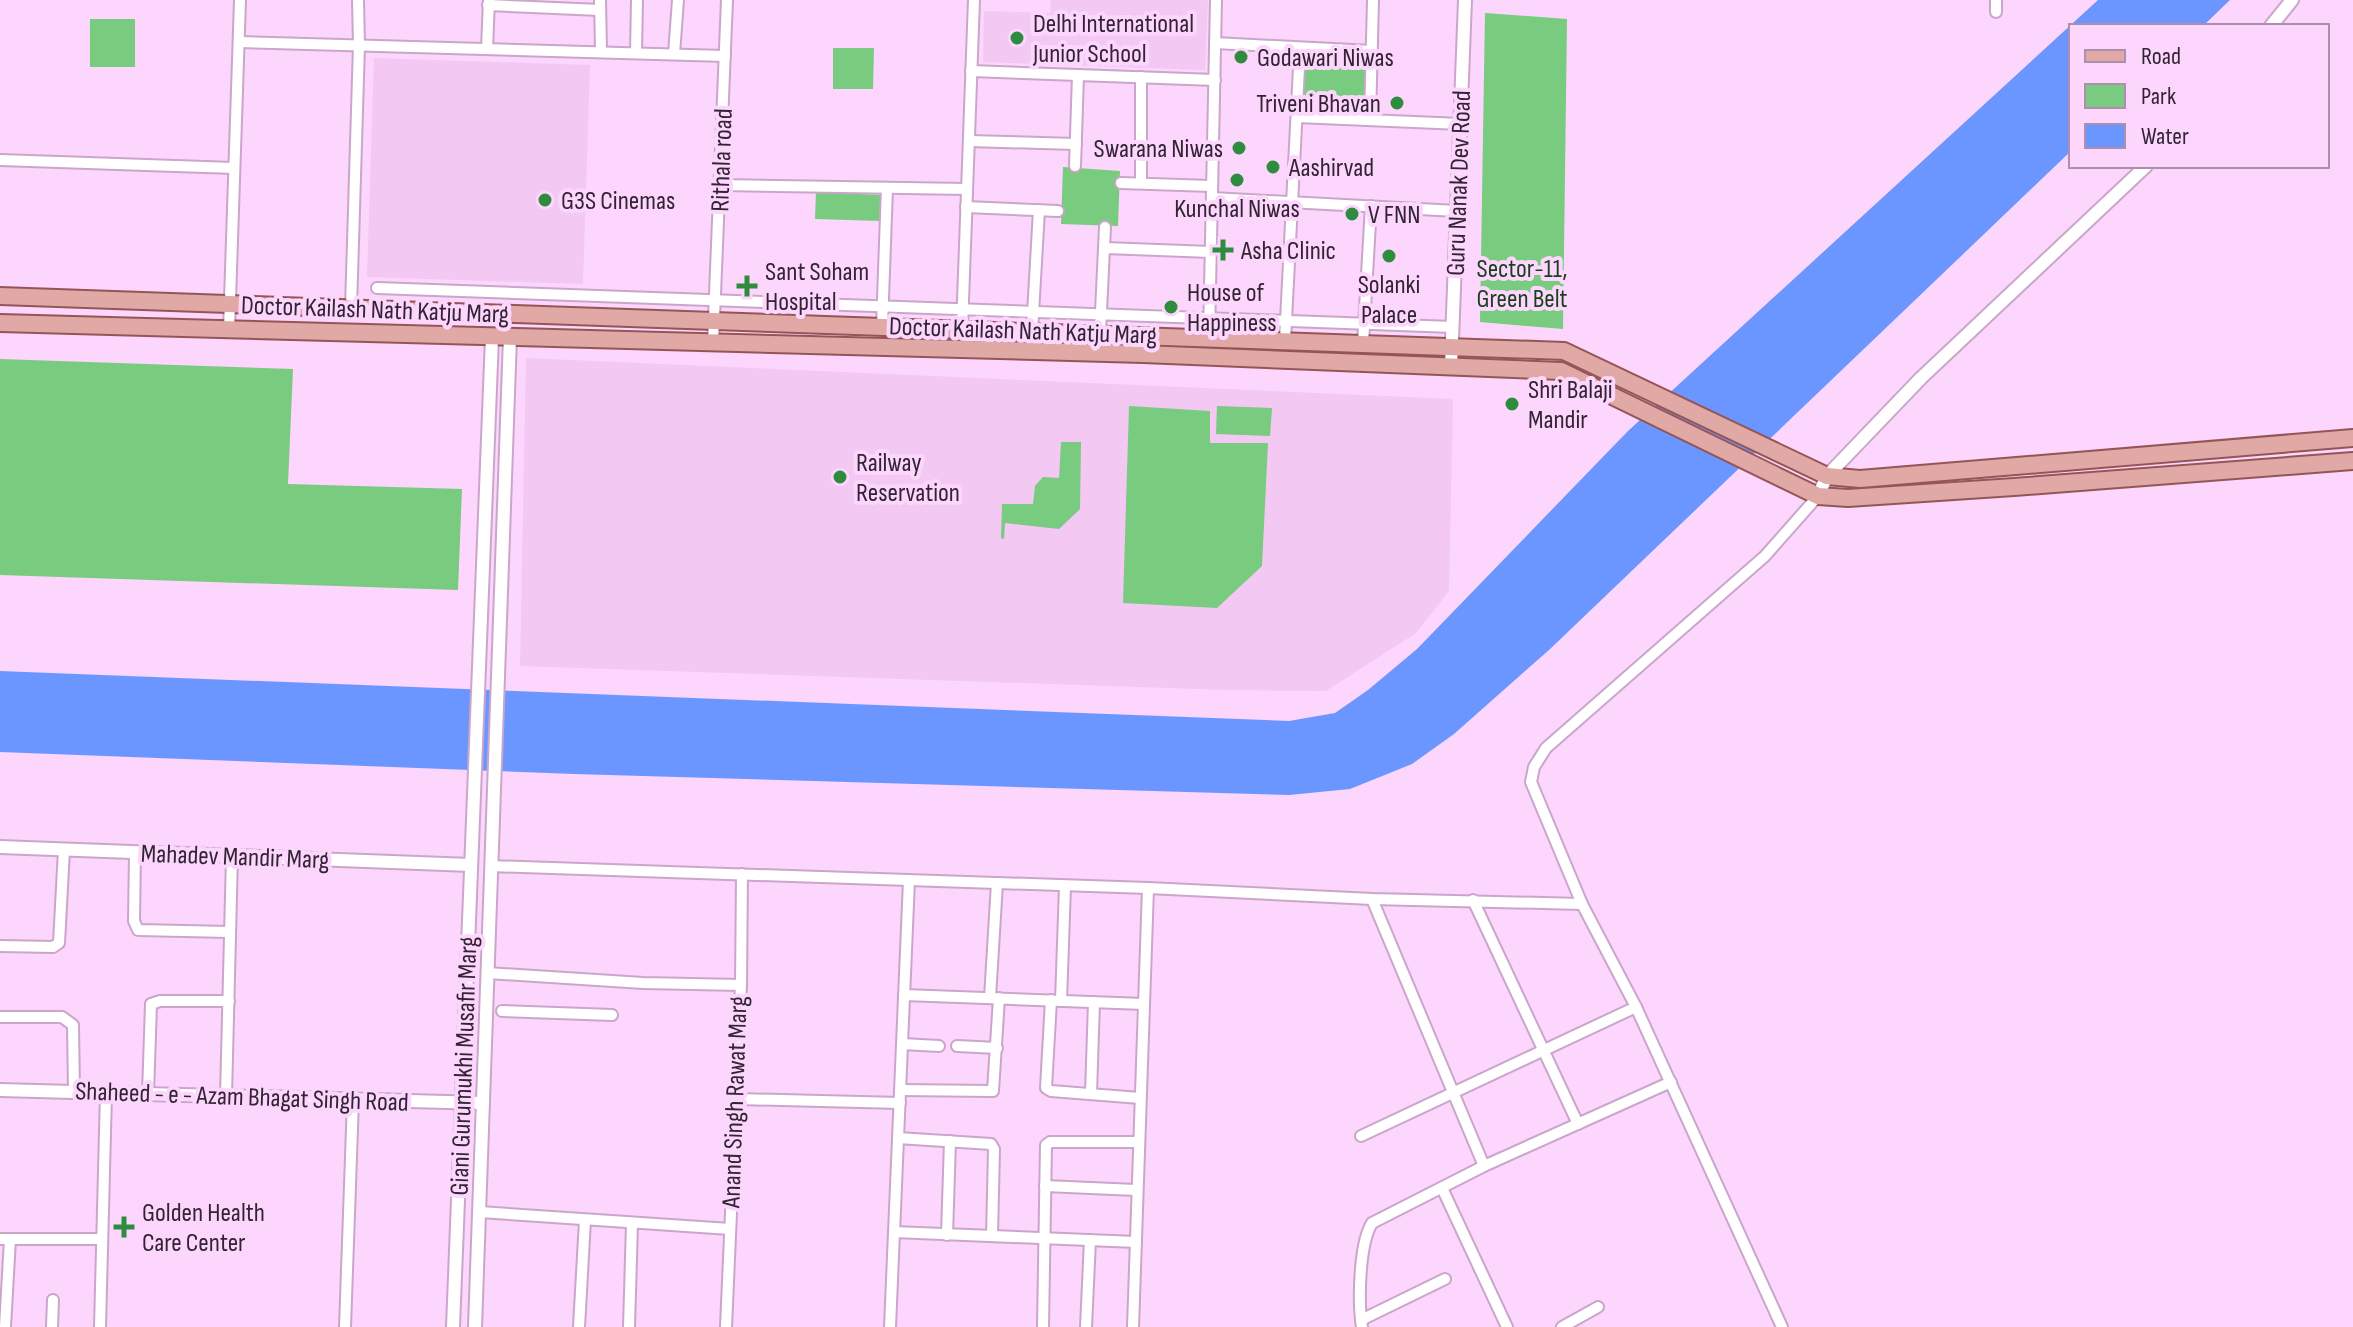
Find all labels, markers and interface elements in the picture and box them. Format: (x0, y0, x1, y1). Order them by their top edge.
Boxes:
place label: Delhi International Junior School (1032, 9, 1194, 70)
legend (2069, 24, 2329, 168)
marker: Delhi International Junior School (1008, 29, 1026, 47)
text: Road (2141, 42, 2181, 71)
place label: Godawari Niwas (1257, 43, 1394, 74)
marker: Godawari Niwas (1232, 48, 1250, 66)
text: Park (2141, 82, 2176, 111)
place label: Triveni Bhavan (1256, 89, 1381, 120)
street label: Guru Nanak Dev Road (1441, 90, 1478, 276)
marker: Triveni Bhavan (1388, 94, 1406, 112)
street label: Rithala road (705, 108, 740, 212)
text: Water (2141, 122, 2189, 151)
place label: Swarana Niwas (1094, 134, 1223, 165)
marker: Swarana Niwas (1230, 139, 1248, 157)
place label: Aashirvad (1288, 153, 1374, 184)
marker: Aashirvad (1264, 158, 1282, 176)
marker: Kunchal Niwas (1228, 171, 1246, 189)
place label: G3S Cinemas (561, 186, 675, 217)
marker: G3S Cinemas (536, 191, 554, 209)
place label: Kunchal Niwas (1174, 194, 1300, 225)
place label: V FNN (1368, 200, 1421, 231)
marker: V FNN (1343, 205, 1361, 223)
place label: Asha Clinic (1240, 236, 1336, 267)
marker: Asha Clinic (1212, 239, 1234, 261)
marker: Solanki Palace (1380, 247, 1398, 265)
park label: Sector-11, Green Belt (1476, 254, 1568, 315)
place label: Sant Soham Hospital (765, 257, 869, 318)
place label: Solanki Palace (1358, 270, 1420, 331)
marker: Sant Soham Hospital (736, 275, 758, 297)
place label: House of Happiness (1187, 278, 1277, 339)
street label: Doctor Kailash Nath Katju Marg (240, 290, 509, 331)
marker: House of Happiness (1162, 298, 1180, 316)
street label: Doctor Kailash Nath Katju Marg (888, 311, 1157, 352)
place label: Shri Balaji Mandir (1528, 375, 1613, 436)
marker: Shri Balaji Mandir (1503, 395, 1521, 413)
place label: Railway Reservation (856, 448, 960, 509)
marker: Railway Reservation (831, 468, 849, 486)
street label: Mahadev Mandir Marg (140, 839, 330, 876)
street label: Giani Gurumukhi Musafir Marg (444, 936, 485, 1196)
street label: Anand Singh Rawat Marg (716, 996, 755, 1210)
street label: Shaheed - e - Azam Bhagat Singh Road (75, 1076, 409, 1119)
place label: Golden Health Care Center (142, 1198, 265, 1259)
marker: Golden Health Care Center (113, 1216, 135, 1238)

